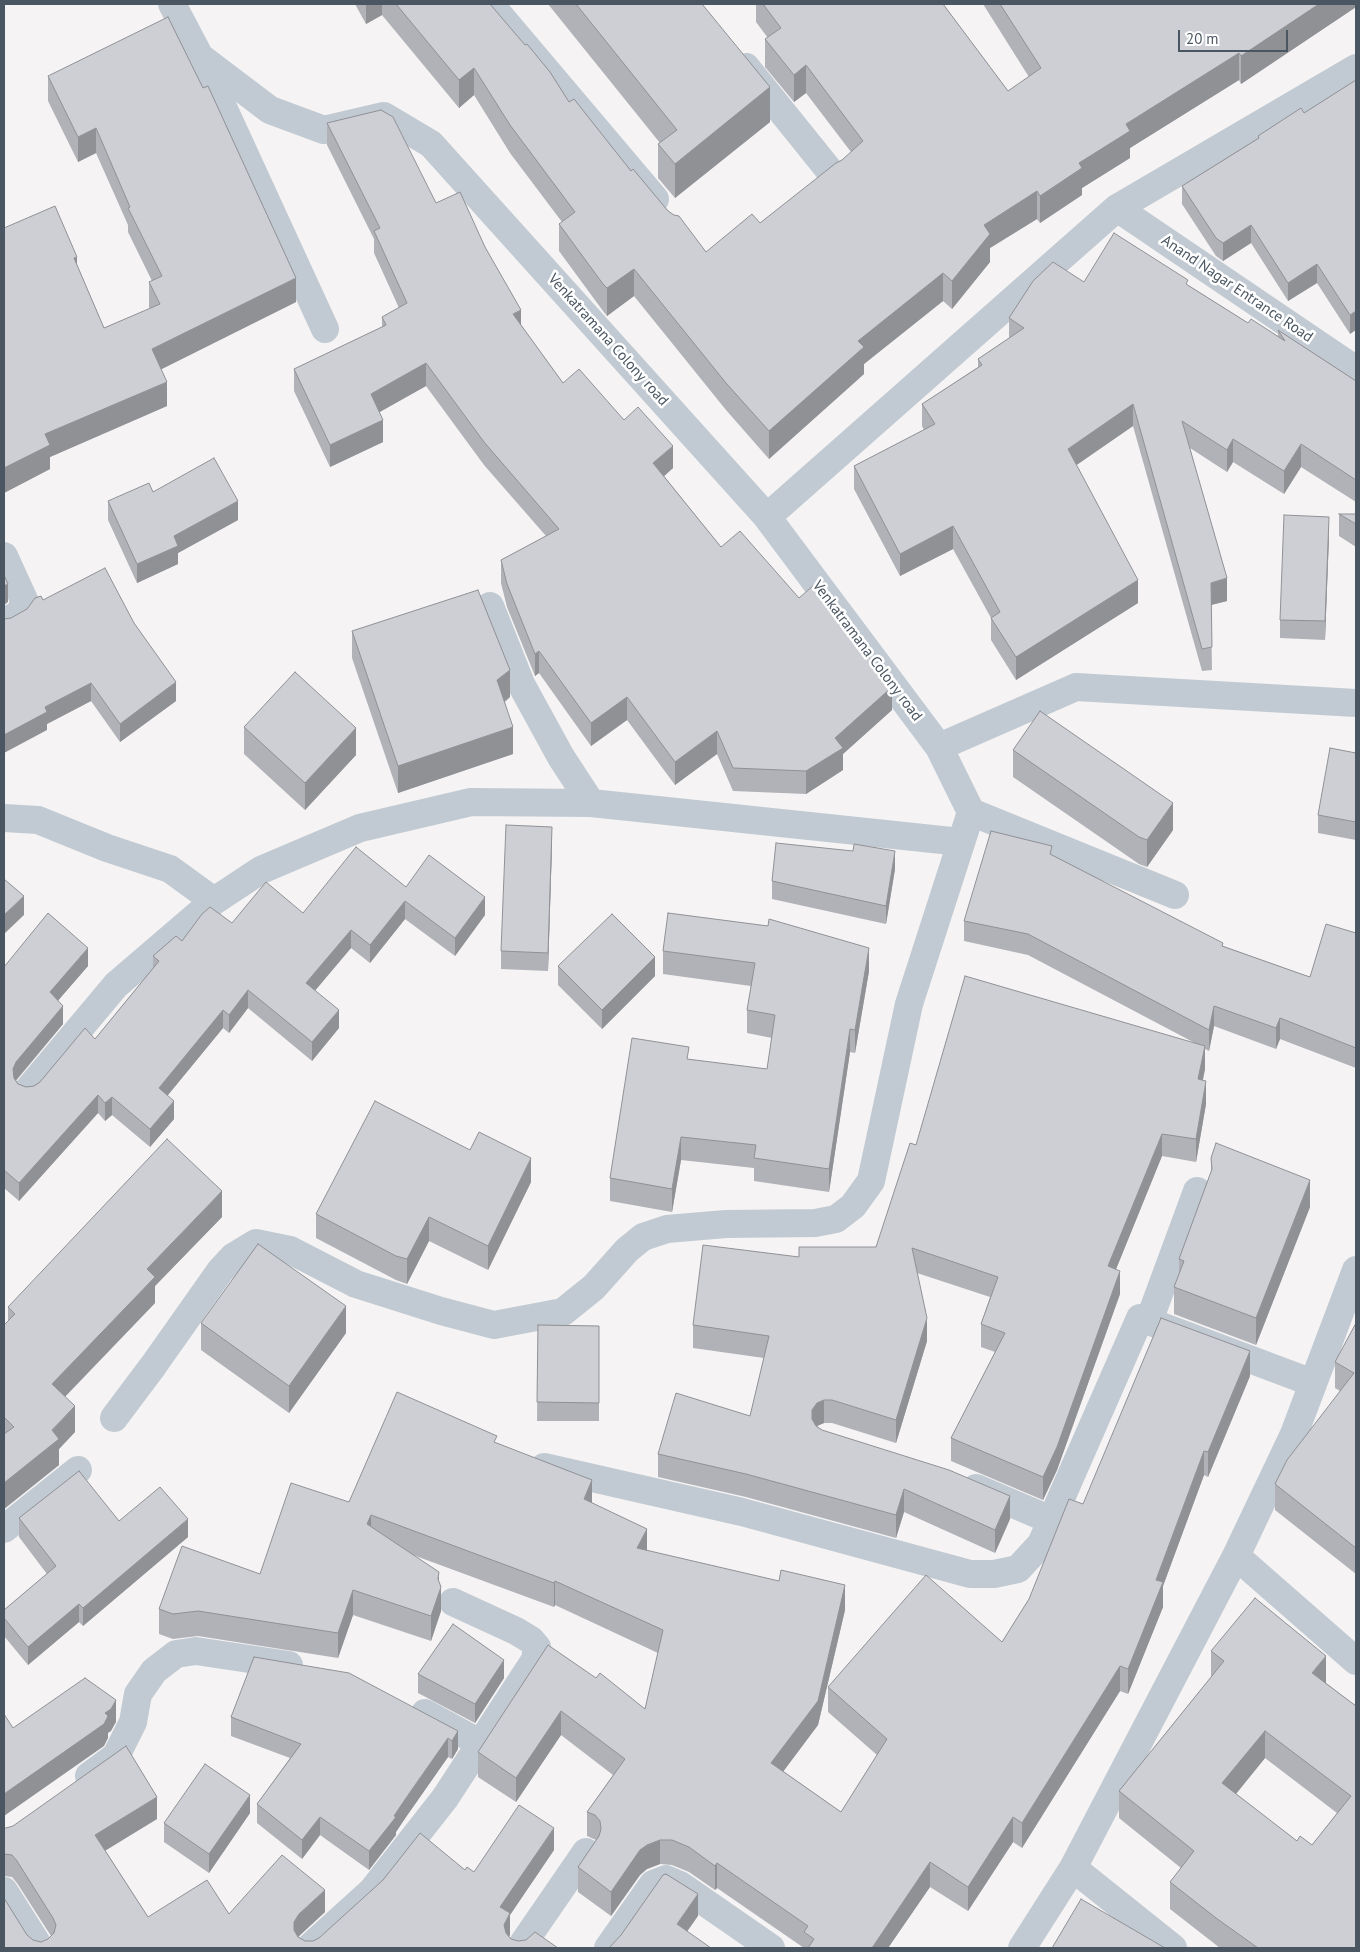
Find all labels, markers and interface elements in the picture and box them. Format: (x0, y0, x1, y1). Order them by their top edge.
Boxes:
scale bar (1180, 20, 1290, 52)
text: 20 m (1186, 29, 1219, 48)
street label: Anand Nagar Entrance Road (1158, 232, 1316, 346)
street label: Venkatramana Colony road (544, 270, 672, 410)
street label: Venkatramana Colony road (808, 577, 926, 725)

